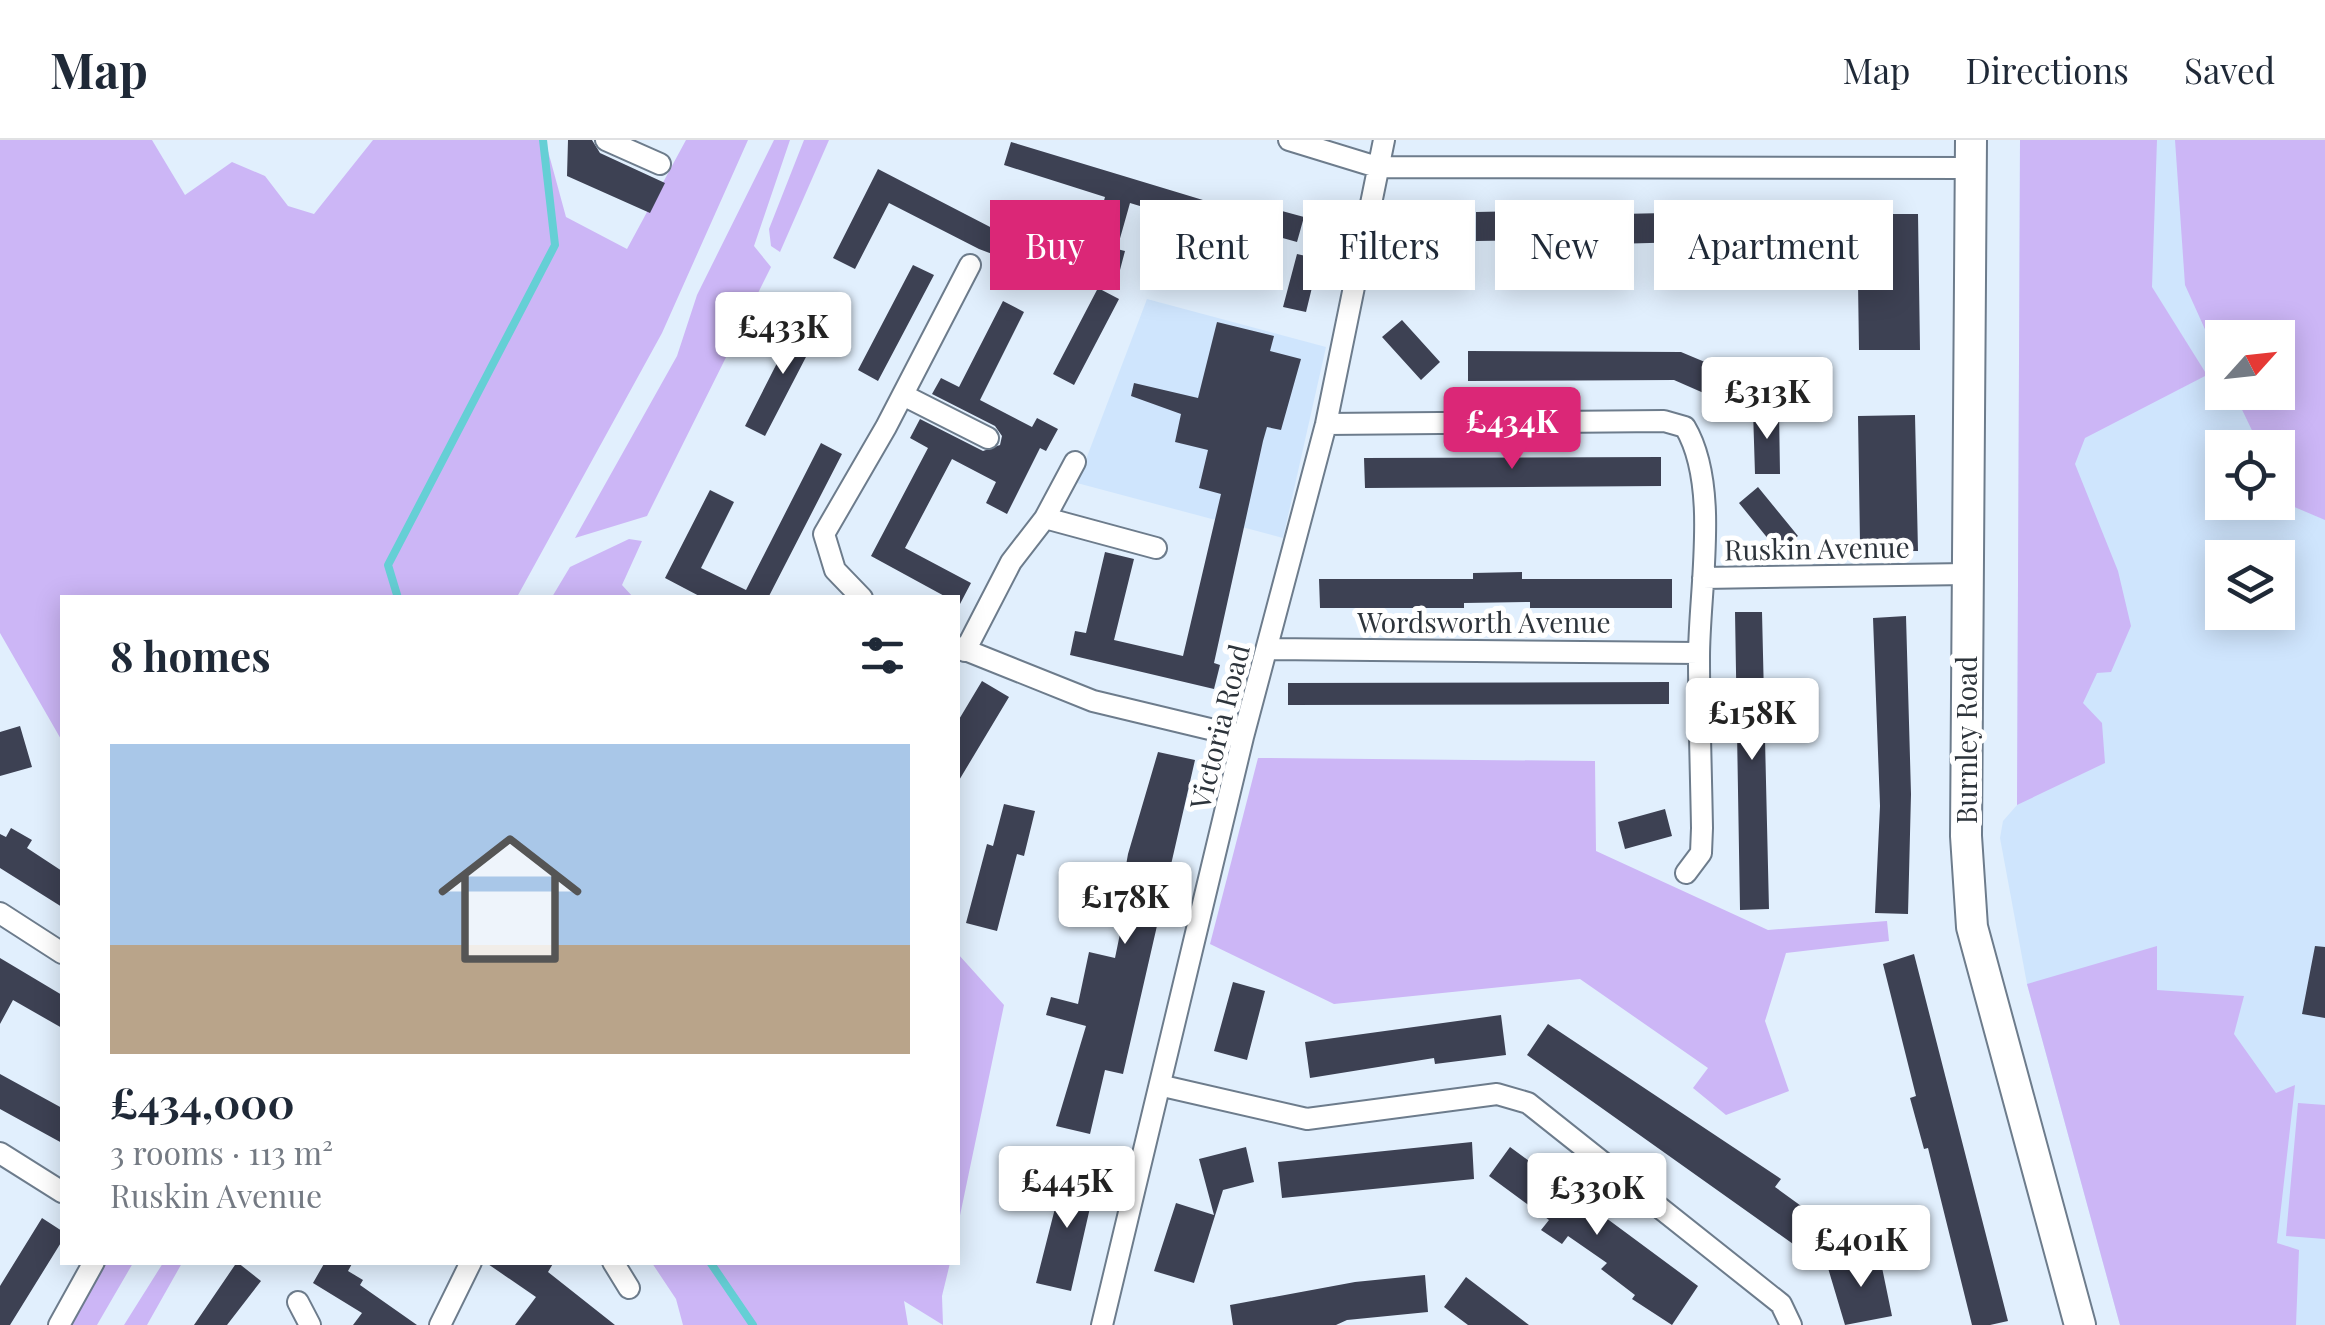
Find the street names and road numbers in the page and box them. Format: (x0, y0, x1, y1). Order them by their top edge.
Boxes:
street label: Ruskin Avenue (1724, 527, 1910, 568)
street label: Wordsworth Avenue (1356, 603, 1611, 640)
street label: Victoria Road (1180, 640, 1257, 814)
street label: Burnley Road (1947, 656, 1984, 824)

